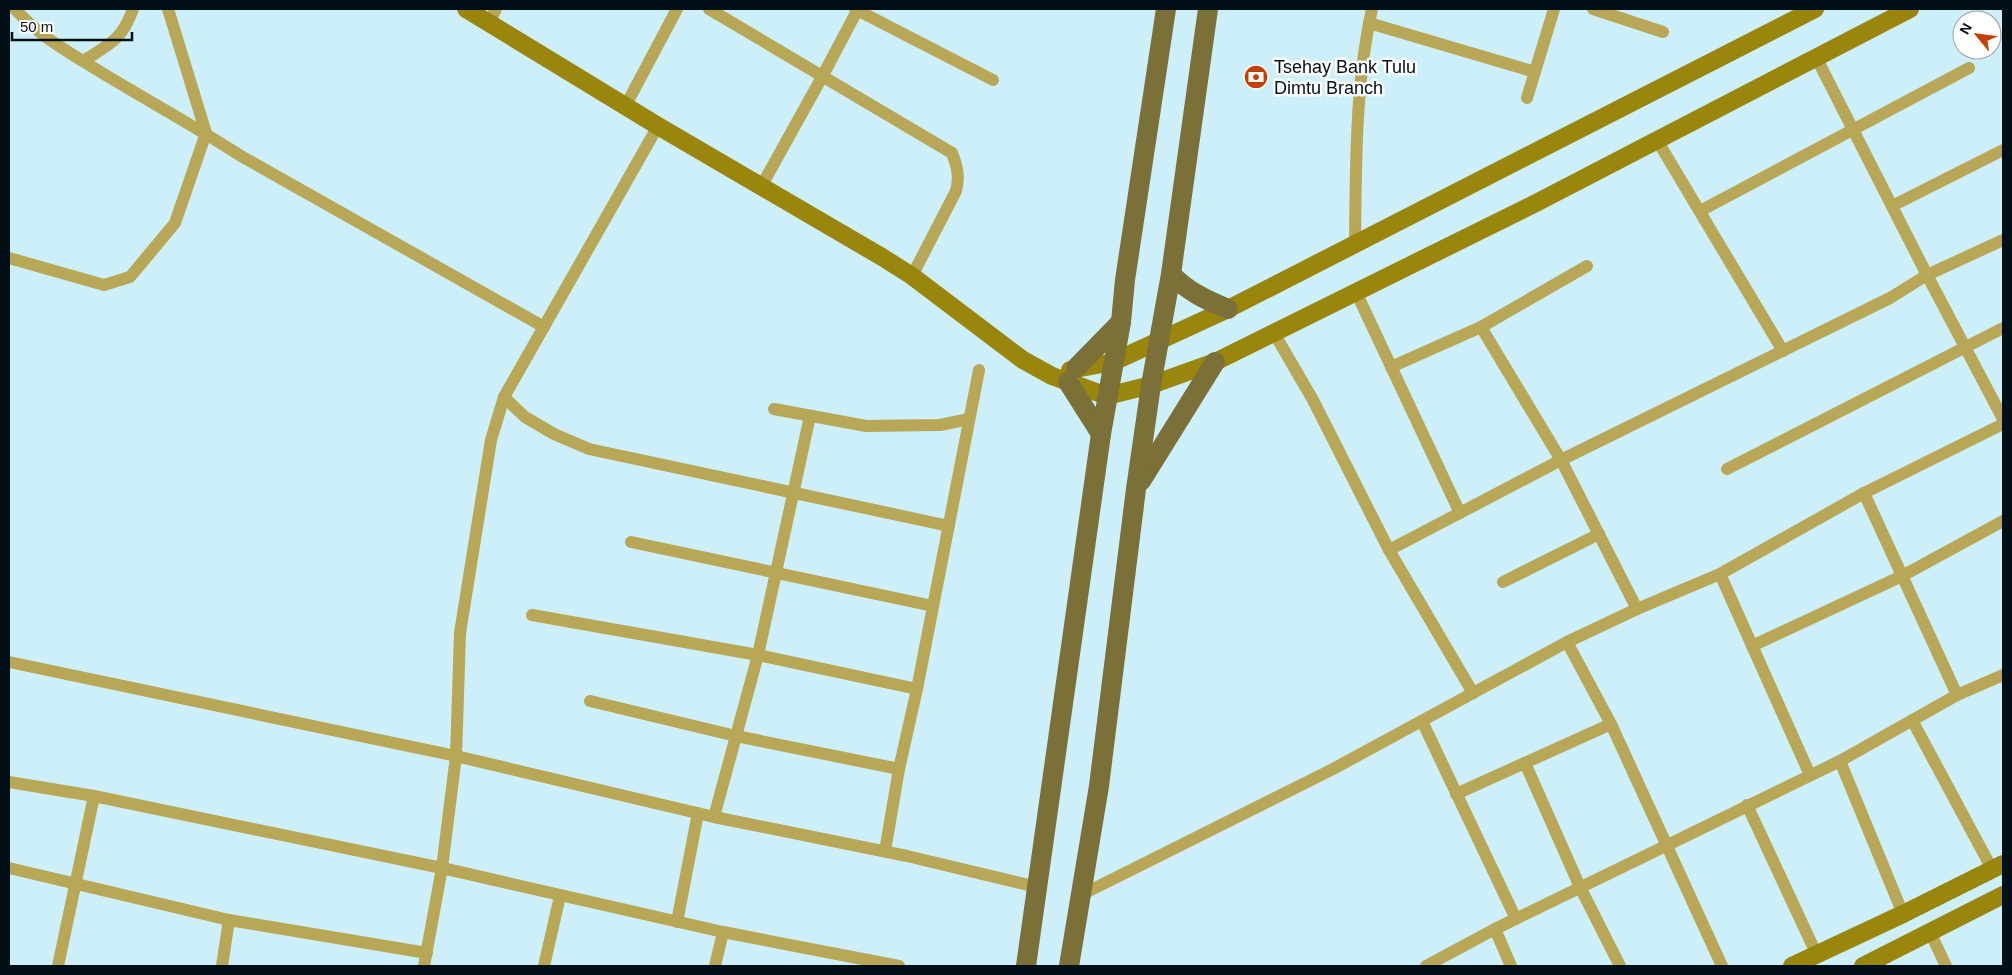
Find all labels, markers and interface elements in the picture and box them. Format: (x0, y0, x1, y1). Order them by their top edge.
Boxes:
scale bar (12, 10, 132, 42)
north arrow (1952, 10, 2002, 60)
text: 50 m (20, 18, 53, 35)
text: N (1956, 20, 1975, 37)
place label: Tsehay Bank Tulu Dimtu Branch (1274, 57, 1416, 98)
bank icon: Tsehay Bank Tulu Dimtu Branch (1243, 64, 1269, 90)

